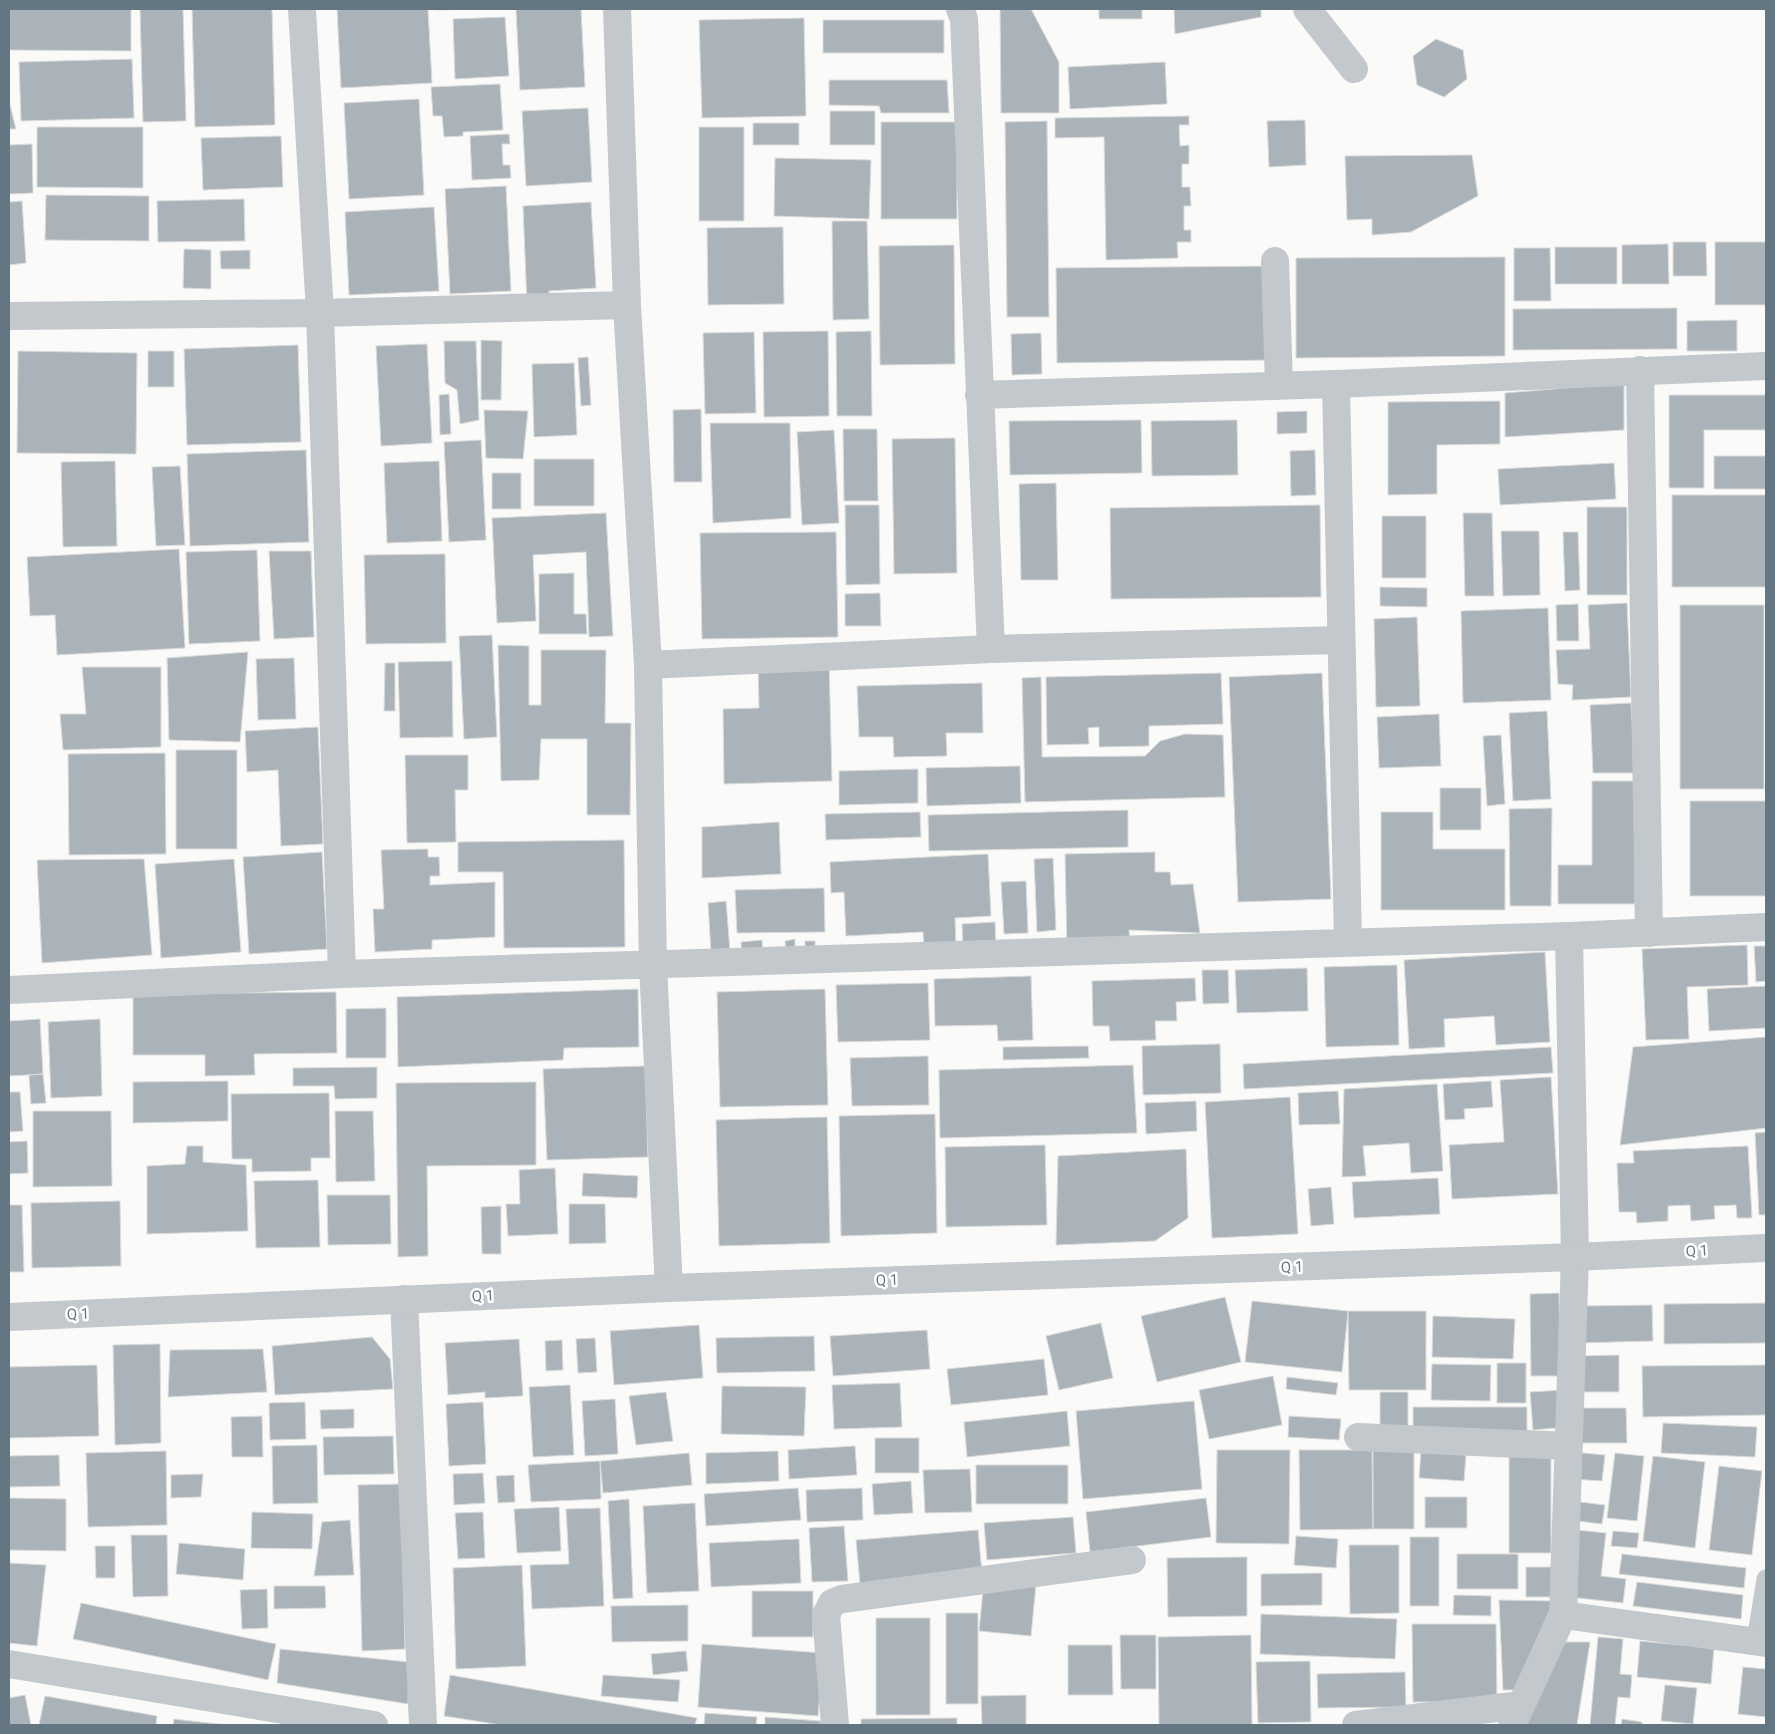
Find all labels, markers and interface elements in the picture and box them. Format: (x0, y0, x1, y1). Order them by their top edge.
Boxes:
street label: Q 1 (1685, 1241, 1709, 1261)
street label: Q 1 (1280, 1258, 1304, 1276)
street label: Q 1 (875, 1271, 899, 1289)
street label: Q 1 (471, 1286, 495, 1306)
street label: Q 1 (66, 1305, 90, 1323)

